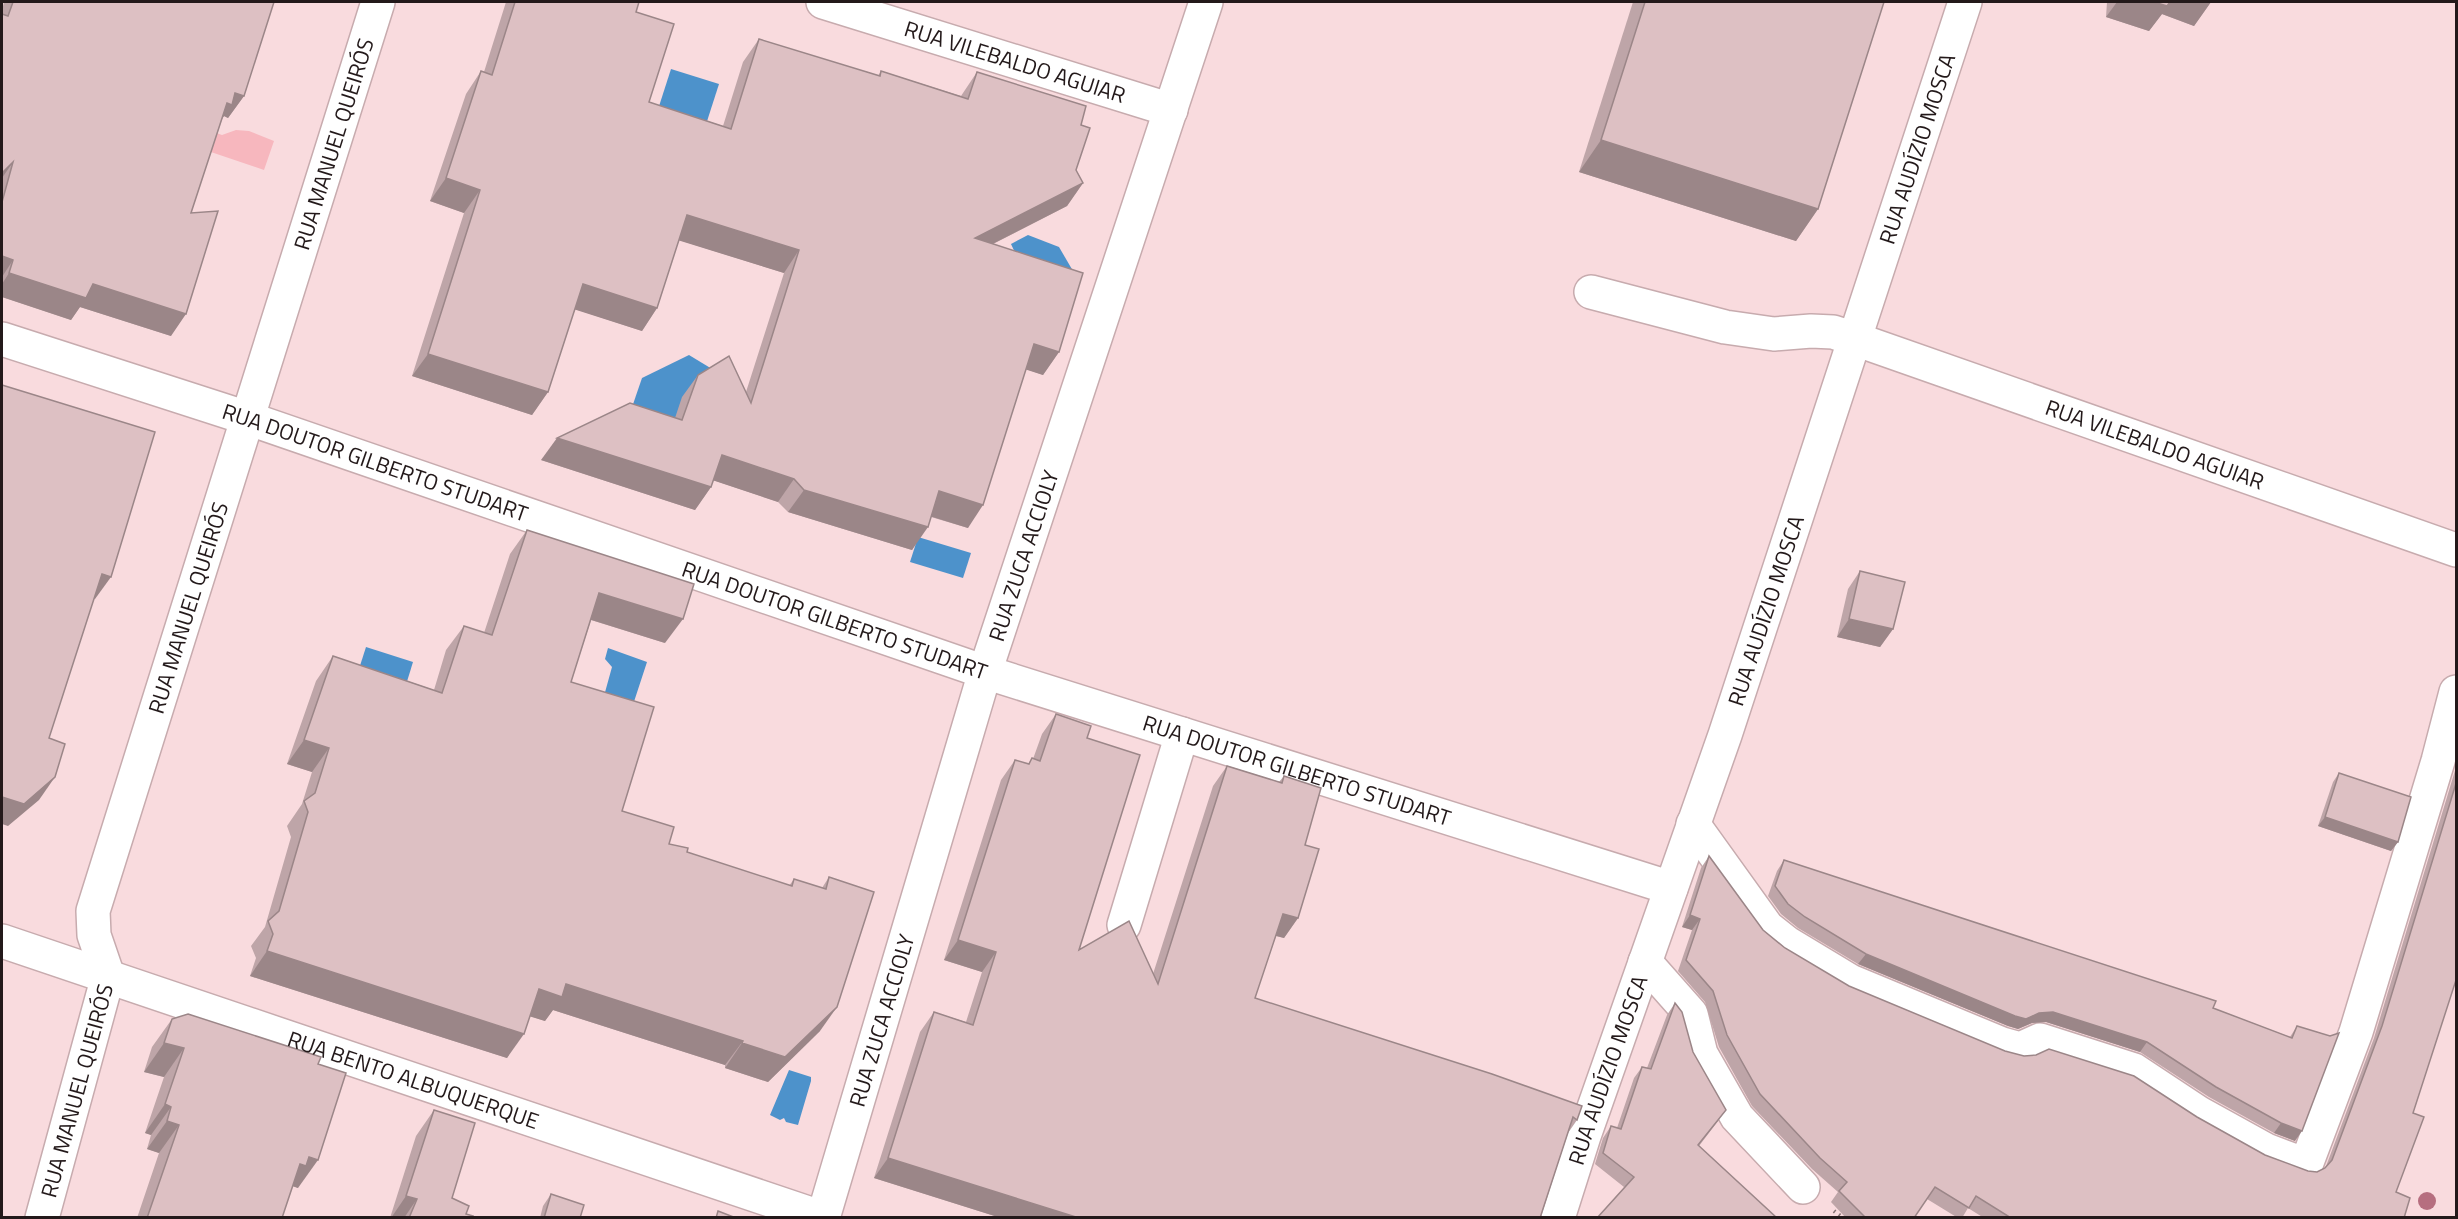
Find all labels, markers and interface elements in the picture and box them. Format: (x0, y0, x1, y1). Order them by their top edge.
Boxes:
street label: RUA VILEBALDO AGUIAR (900, 11, 1130, 112)
street label: RUA MANUEL QUEIRÓS (284, 34, 383, 254)
street label: RUA AUDÍZIO MOSCA (1870, 49, 1964, 249)
street label: RUA VILEBALDO AGUIAR (2041, 390, 2269, 498)
street label: RUA DOUTOR GILBERTO STUDART (218, 394, 533, 531)
street label: RUA ZUCA ACCIOLY (979, 465, 1068, 646)
street label: RUA MANUEL QUEIRÓS (139, 498, 237, 718)
street label: RUA AUDÍZIO MOSCA (1719, 511, 1813, 710)
street label: RUA DOUTOR GILBERTO STUDART (677, 552, 993, 689)
street label: RUA DOUTOR GILBERTO STUDART (1139, 706, 1456, 835)
street label: RUA ZUCA ACCIOLY (840, 930, 923, 1111)
street label: RUA AUDÍZIO MOSCA (1559, 971, 1656, 1169)
street label: RUA MANUEL QUEIRÓS (31, 980, 122, 1201)
street label: RUA BENTO ALBUQUERQUE (283, 1022, 543, 1138)

